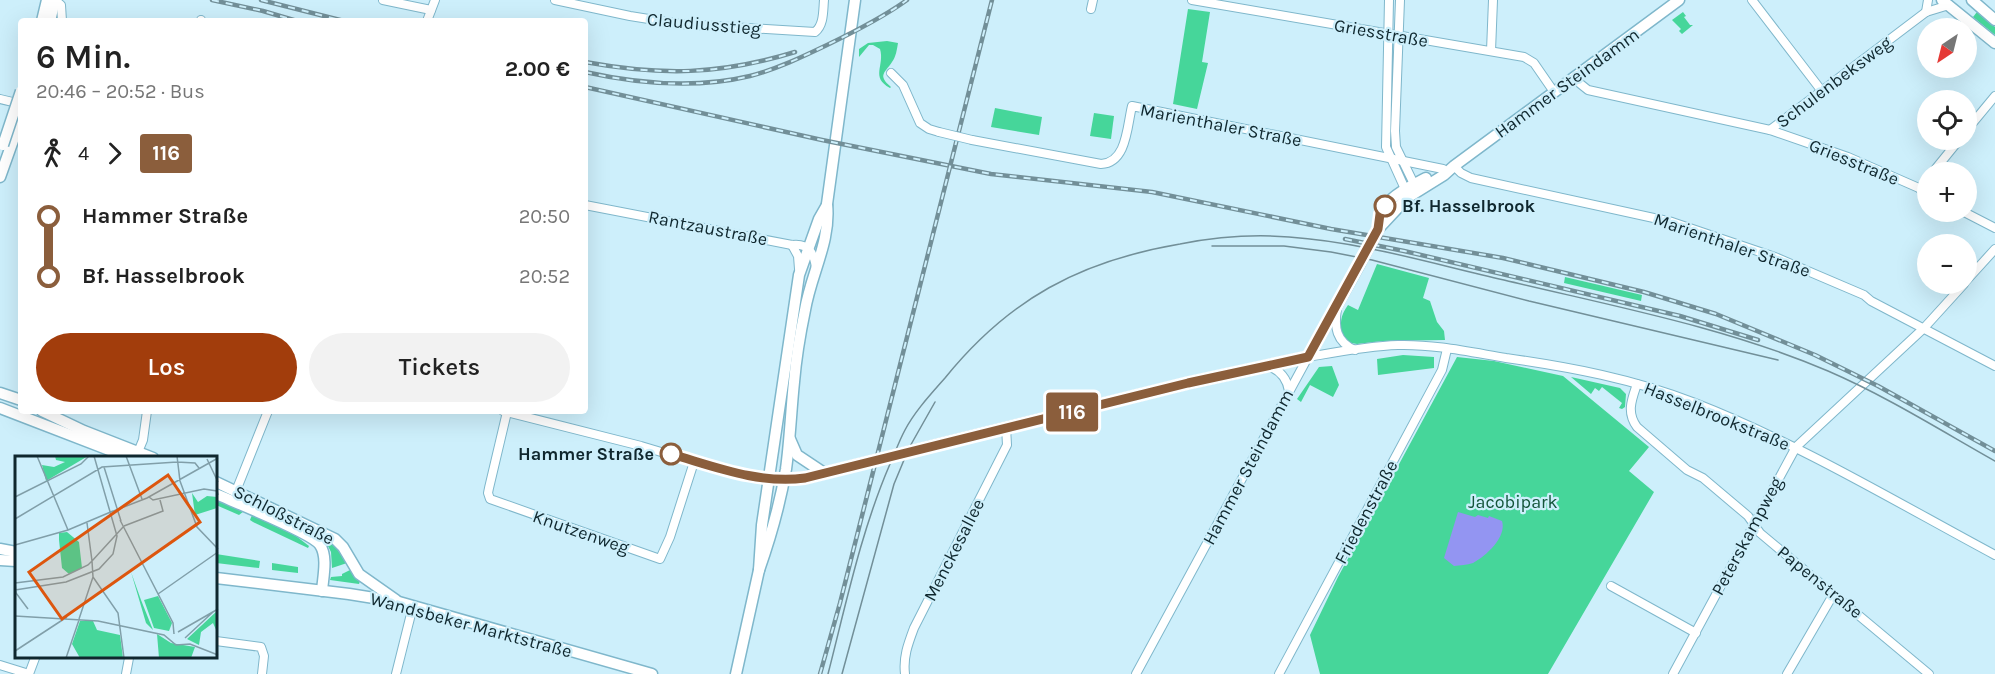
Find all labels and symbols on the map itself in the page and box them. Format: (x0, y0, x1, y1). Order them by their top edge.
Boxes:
street label: Claudiusstieg (646, 8, 762, 40)
street label: Griesstraße (1332, 14, 1430, 52)
north arrow (1917, 18, 1977, 78)
street label: Hammer Steindamm (1491, 23, 1643, 143)
street label: Schulenbeksweg (1772, 31, 1896, 133)
street label: Marienthaler Straße (1138, 99, 1304, 151)
street label: Griesstraße (1806, 134, 1902, 190)
marker: Bf. Hasselbrook (1374, 195, 1396, 217)
place label: Bf. Hasselbrook (1402, 195, 1535, 217)
street label: Rantzaustraße (647, 206, 769, 250)
street label: Marienthaler Straße (1651, 208, 1813, 282)
street label: Hasselbrookstraße (1641, 377, 1793, 455)
street label: Hammer Steindamm (1198, 385, 1298, 549)
line badge: 116 (1038, 392, 1106, 432)
place label: Hammer Straße (518, 443, 654, 465)
marker: Hammer Straße (660, 443, 682, 465)
inset map (15, 456, 218, 659)
street label: Friedenstraße (1329, 456, 1403, 568)
street label: Peterskampweg (1707, 473, 1787, 599)
street label: Schloßstraße (230, 480, 338, 550)
park label: Jacobipark (1468, 491, 1558, 513)
street label: Menckesallee (919, 495, 989, 605)
street label: Knutzenweg (530, 505, 632, 559)
street label: Papenstraße (1773, 541, 1867, 623)
street label: Wandsbeker Marktstraße (368, 587, 574, 663)

